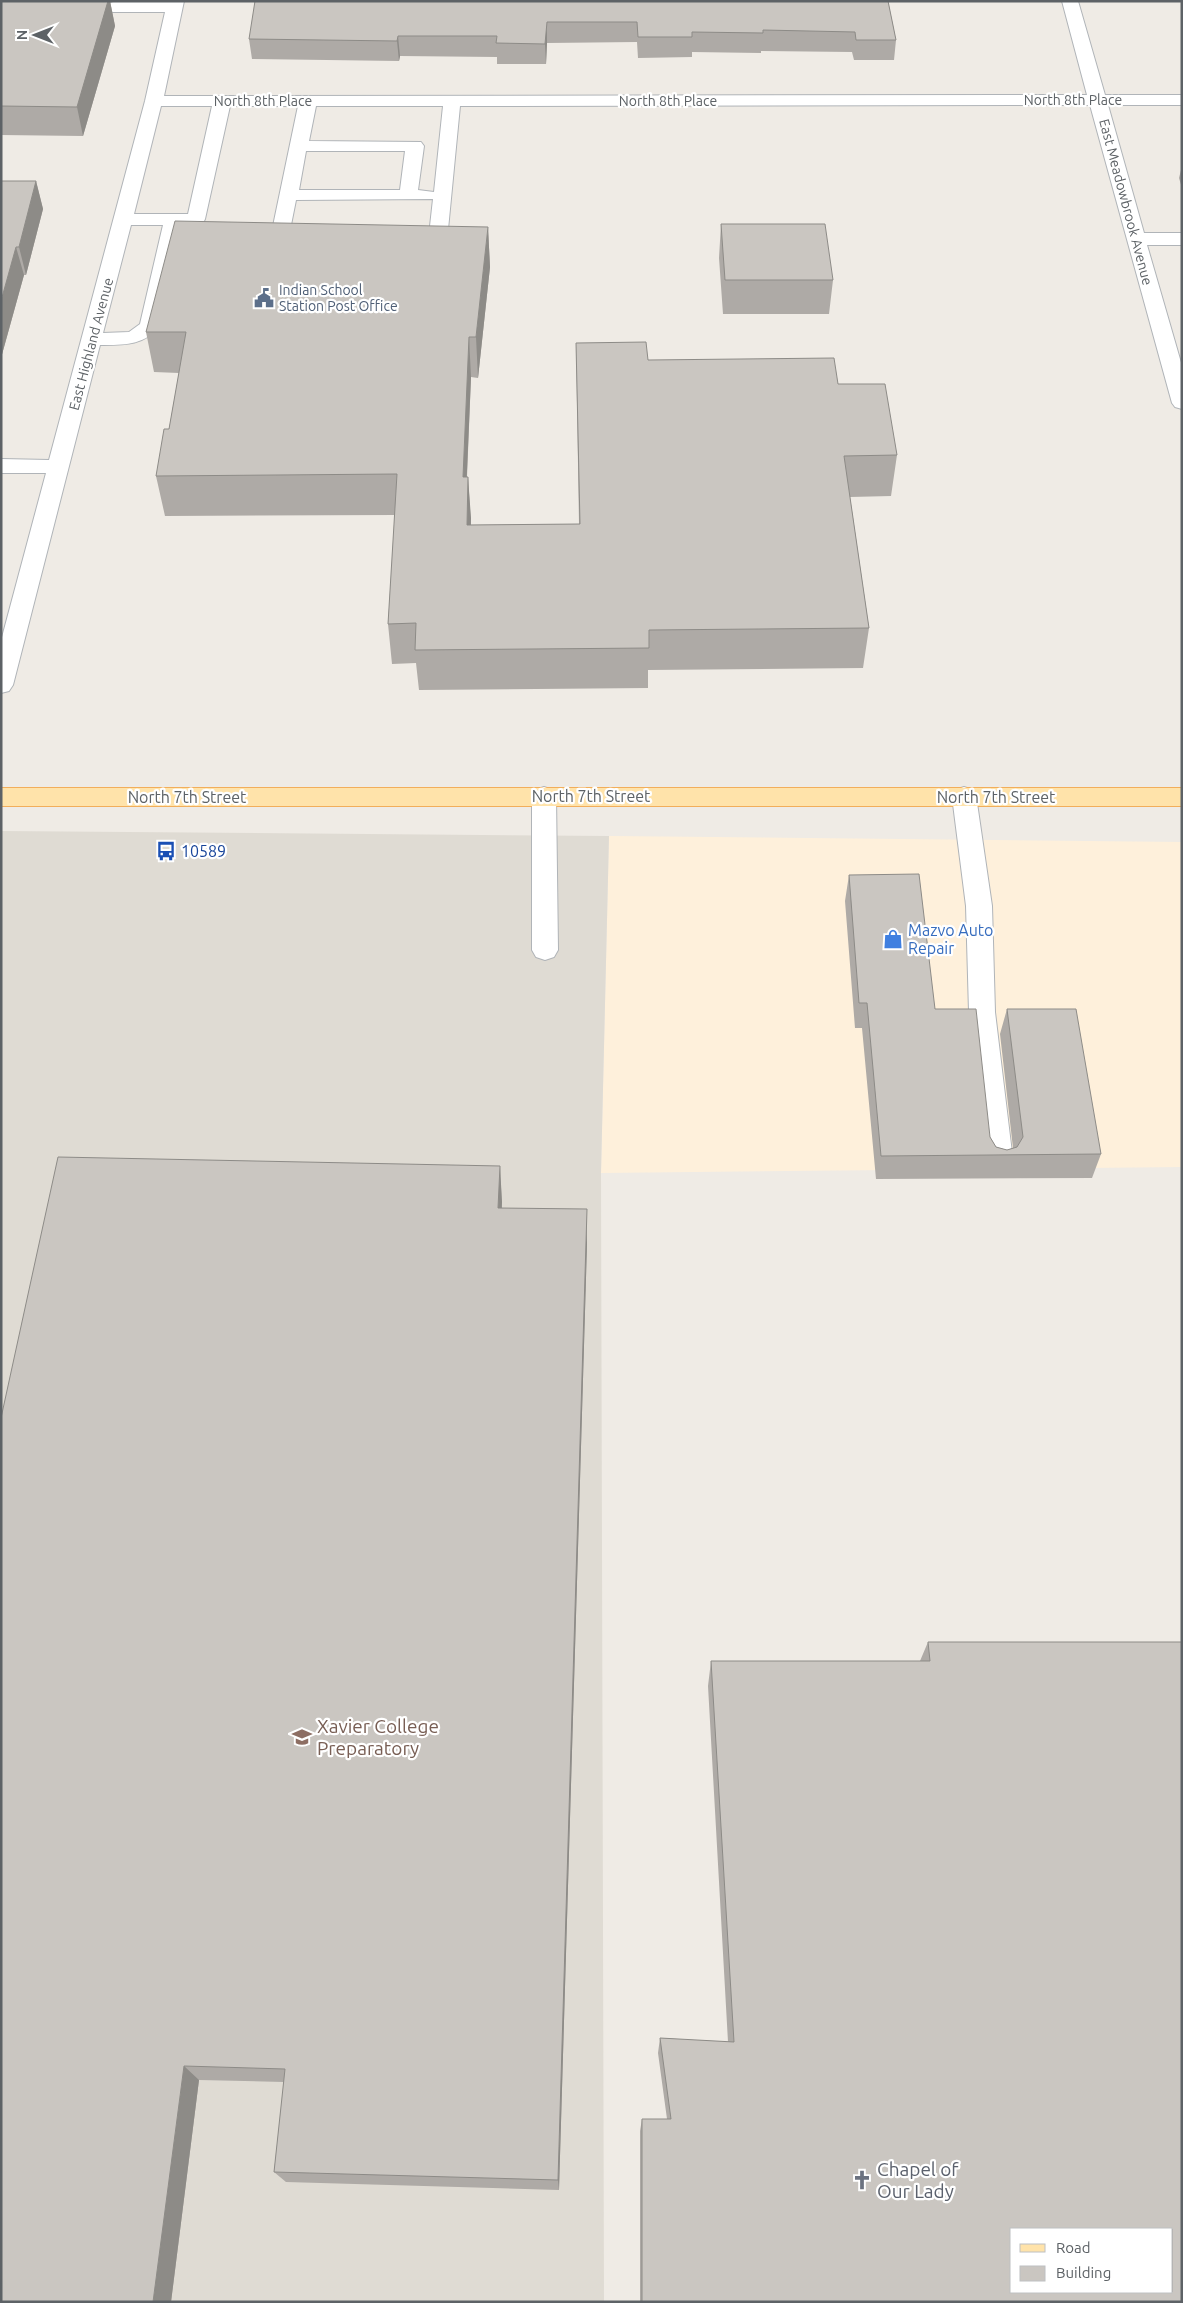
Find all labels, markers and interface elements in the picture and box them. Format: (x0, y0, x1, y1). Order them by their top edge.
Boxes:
north arrow (10, 10, 60, 60)
text: N (14, 30, 30, 40)
street label: North 8th Place (1024, 92, 1122, 108)
street label: North 8th Place (214, 93, 312, 109)
street label: North 8th Place (619, 93, 717, 109)
street label: East Meadowbrook Avenue (1096, 117, 1156, 287)
street label: East Highland Avenue (66, 276, 116, 412)
place label: Indian School Station Post Office (279, 282, 398, 314)
public building icon: Indian School Station Post Office (253, 287, 275, 309)
street label: North 7th Street (532, 787, 651, 805)
street label: North 7th Street (128, 788, 247, 806)
street label: North 7th Street (937, 788, 1056, 806)
bus stop icon: 10589 (155, 840, 177, 862)
place label: 10589 (181, 842, 226, 860)
place label: Mazvo Auto Repair (908, 921, 993, 957)
shop icon: Mazvo Auto Repair (882, 928, 904, 950)
place label: Xavier College Preparatory (317, 1715, 439, 1759)
school or university icon: Xavier College Preparatory (291, 1726, 313, 1748)
place label: Chapel of Our Lady (877, 2158, 959, 2202)
church icon: Chapel of Our Lady (851, 2169, 873, 2191)
legend (1010, 2228, 1173, 2293)
text: Road (1056, 2239, 1091, 2256)
text: Building (1056, 2264, 1111, 2281)

